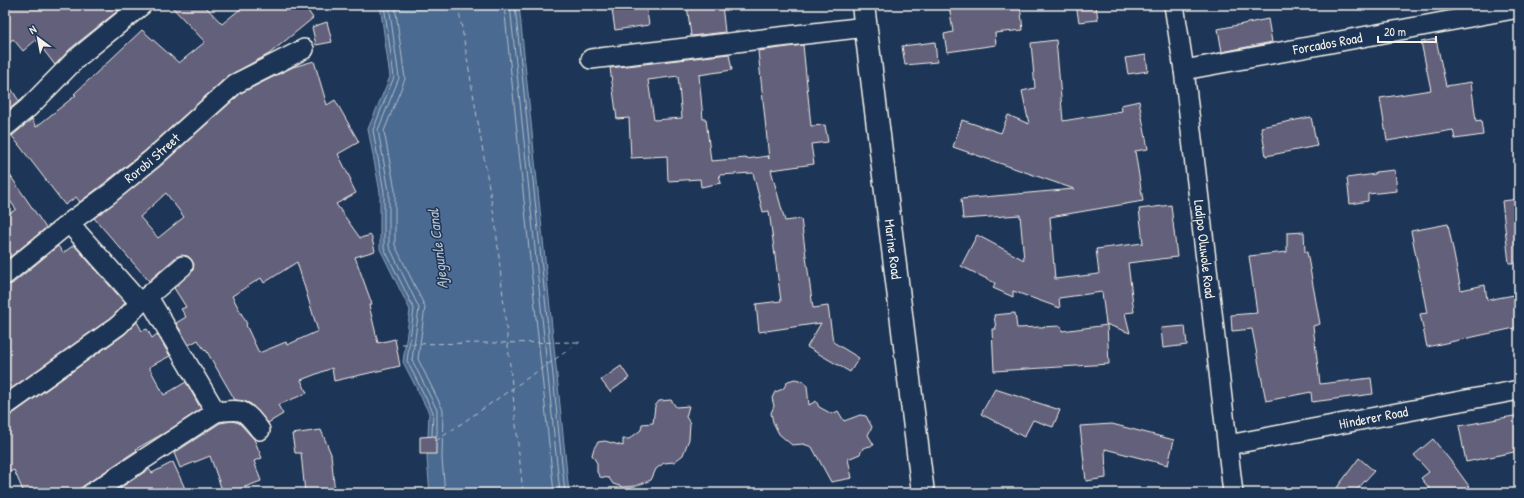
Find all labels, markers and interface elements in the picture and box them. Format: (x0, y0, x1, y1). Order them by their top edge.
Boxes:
north arrow (18, 18, 58, 58)
scale bar (1378, 18, 1436, 44)
text: N (27, 22, 39, 37)
text: 20 m (1384, 23, 1406, 40)
street label: Forcados Road (1290, 27, 1364, 59)
street label: Rorobi Street (120, 128, 184, 187)
street label: Ladipo Oluwole Road (1190, 199, 1220, 300)
water label: Ajegunle Canal (422, 207, 453, 290)
street label: Marine Road (880, 218, 907, 281)
street label: Hinderer Road (1337, 401, 1410, 433)

